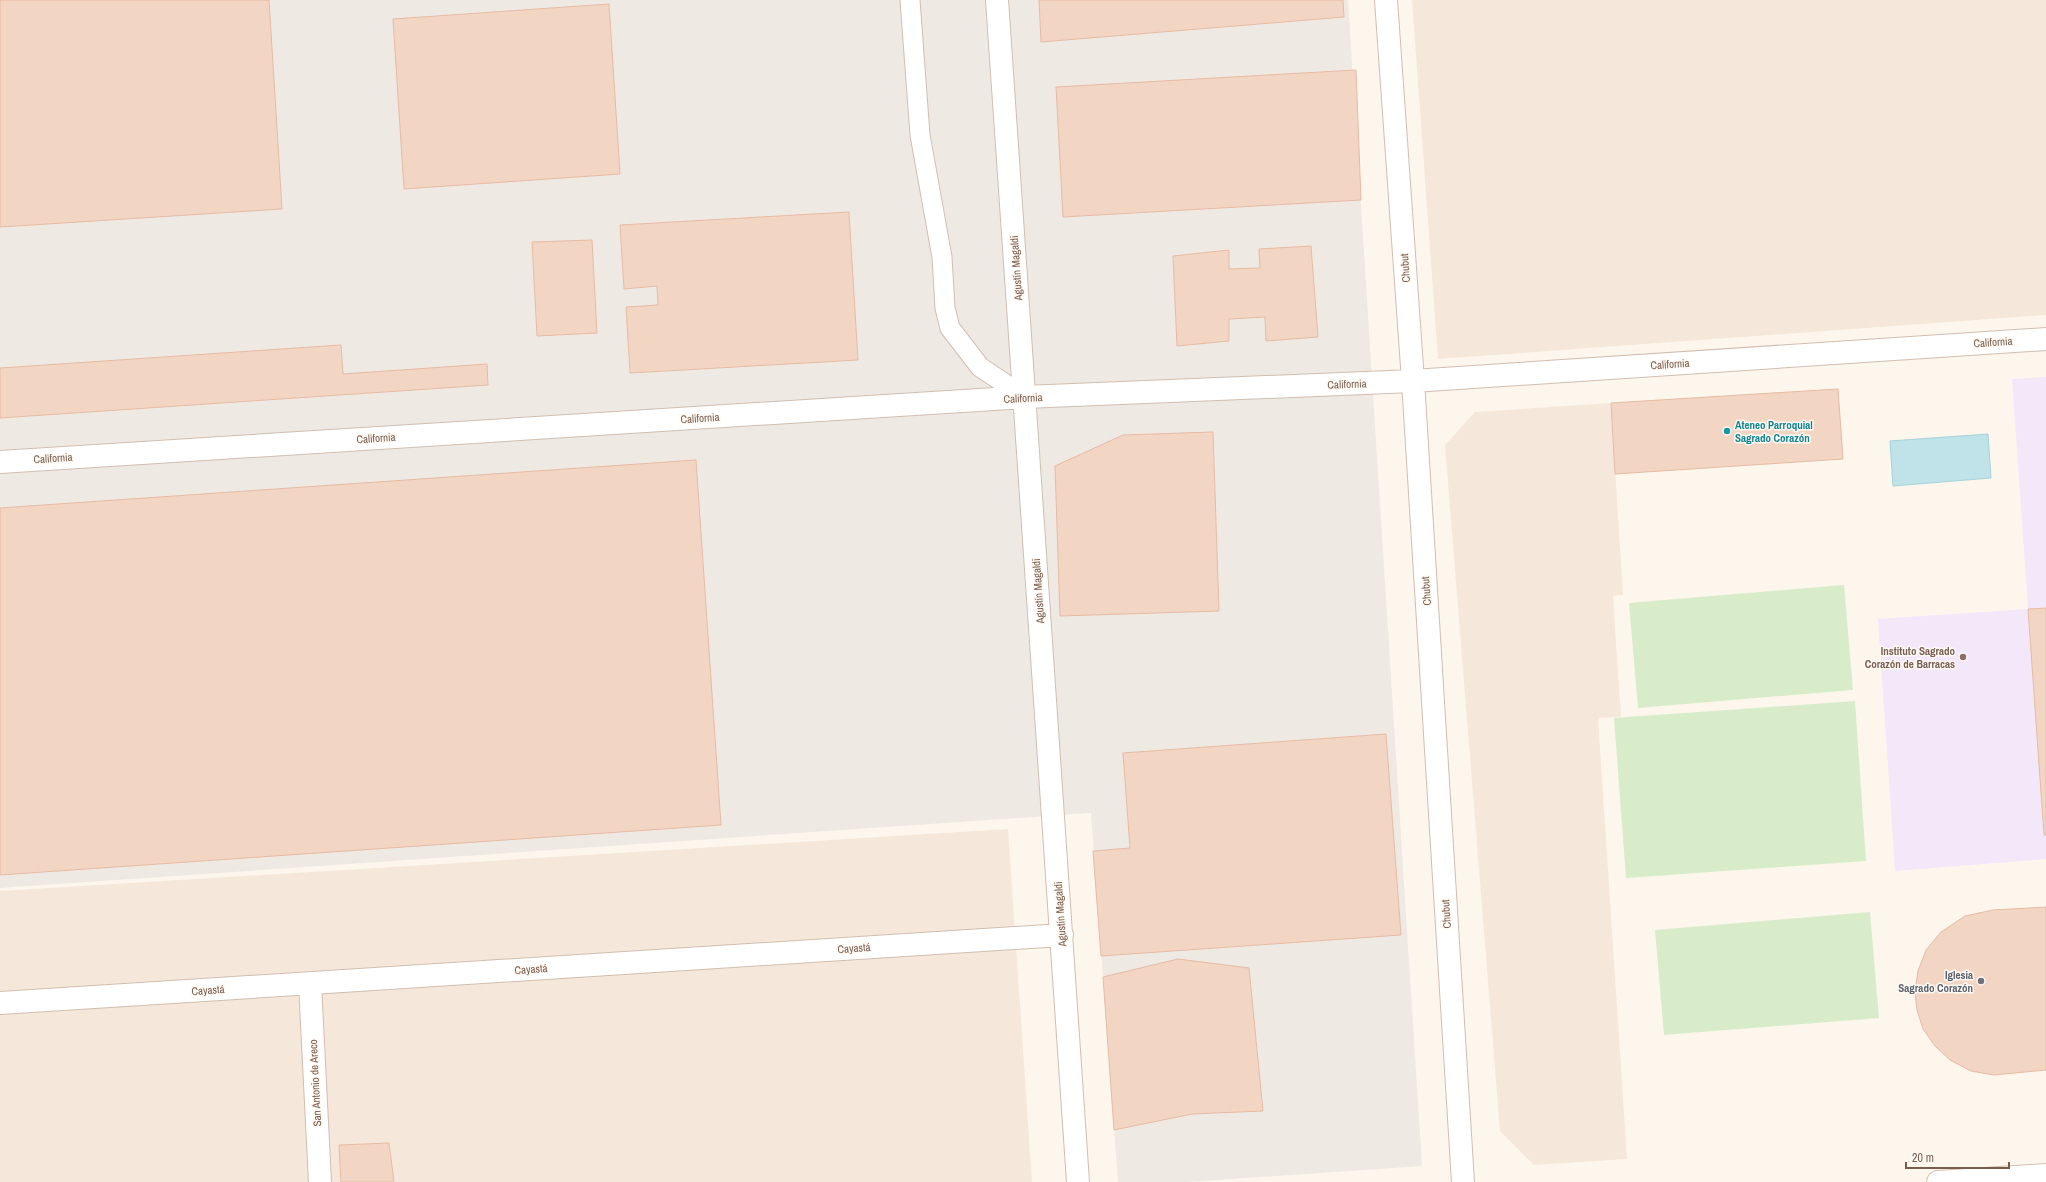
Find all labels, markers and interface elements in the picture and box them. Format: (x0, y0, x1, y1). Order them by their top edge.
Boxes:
street label: Agustín Magaldi (1007, 235, 1025, 302)
street label: Chubut (1397, 253, 1413, 283)
street label: California (1973, 334, 2013, 350)
street label: California (1650, 356, 1690, 372)
street label: California (1327, 376, 1367, 392)
street label: California (1003, 390, 1043, 406)
street label: California (680, 410, 720, 426)
place label: Ateneo Parroquial Sagrado Corazón (1735, 418, 1813, 445)
marker: Ateneo Parroquial Sagrado Corazón (1722, 426, 1732, 436)
street label: California (356, 430, 396, 446)
street label: California (33, 450, 73, 466)
street label: Agustín Magaldi (1029, 558, 1047, 625)
street label: Chubut (1418, 576, 1434, 606)
place label: Instituto Sagrado Corazón de Barracas (1865, 644, 1955, 671)
marker: Instituto Sagrado Corazón de Barracas (1958, 652, 1968, 662)
street label: Agustín Magaldi (1051, 881, 1069, 948)
street label: Chubut (1438, 899, 1454, 929)
street label: Cayastá (837, 940, 871, 956)
street label: Cayastá (514, 961, 548, 977)
place label: Iglesia Sagrado Corazón (1898, 968, 1973, 995)
marker: Iglesia Sagrado Corazón (1976, 976, 1986, 986)
street label: Cayastá (191, 982, 225, 998)
street label: San Antonio de Areco (306, 1039, 324, 1127)
scale bar (1906, 1144, 2009, 1170)
text: 20 m (1912, 1150, 1934, 1166)

